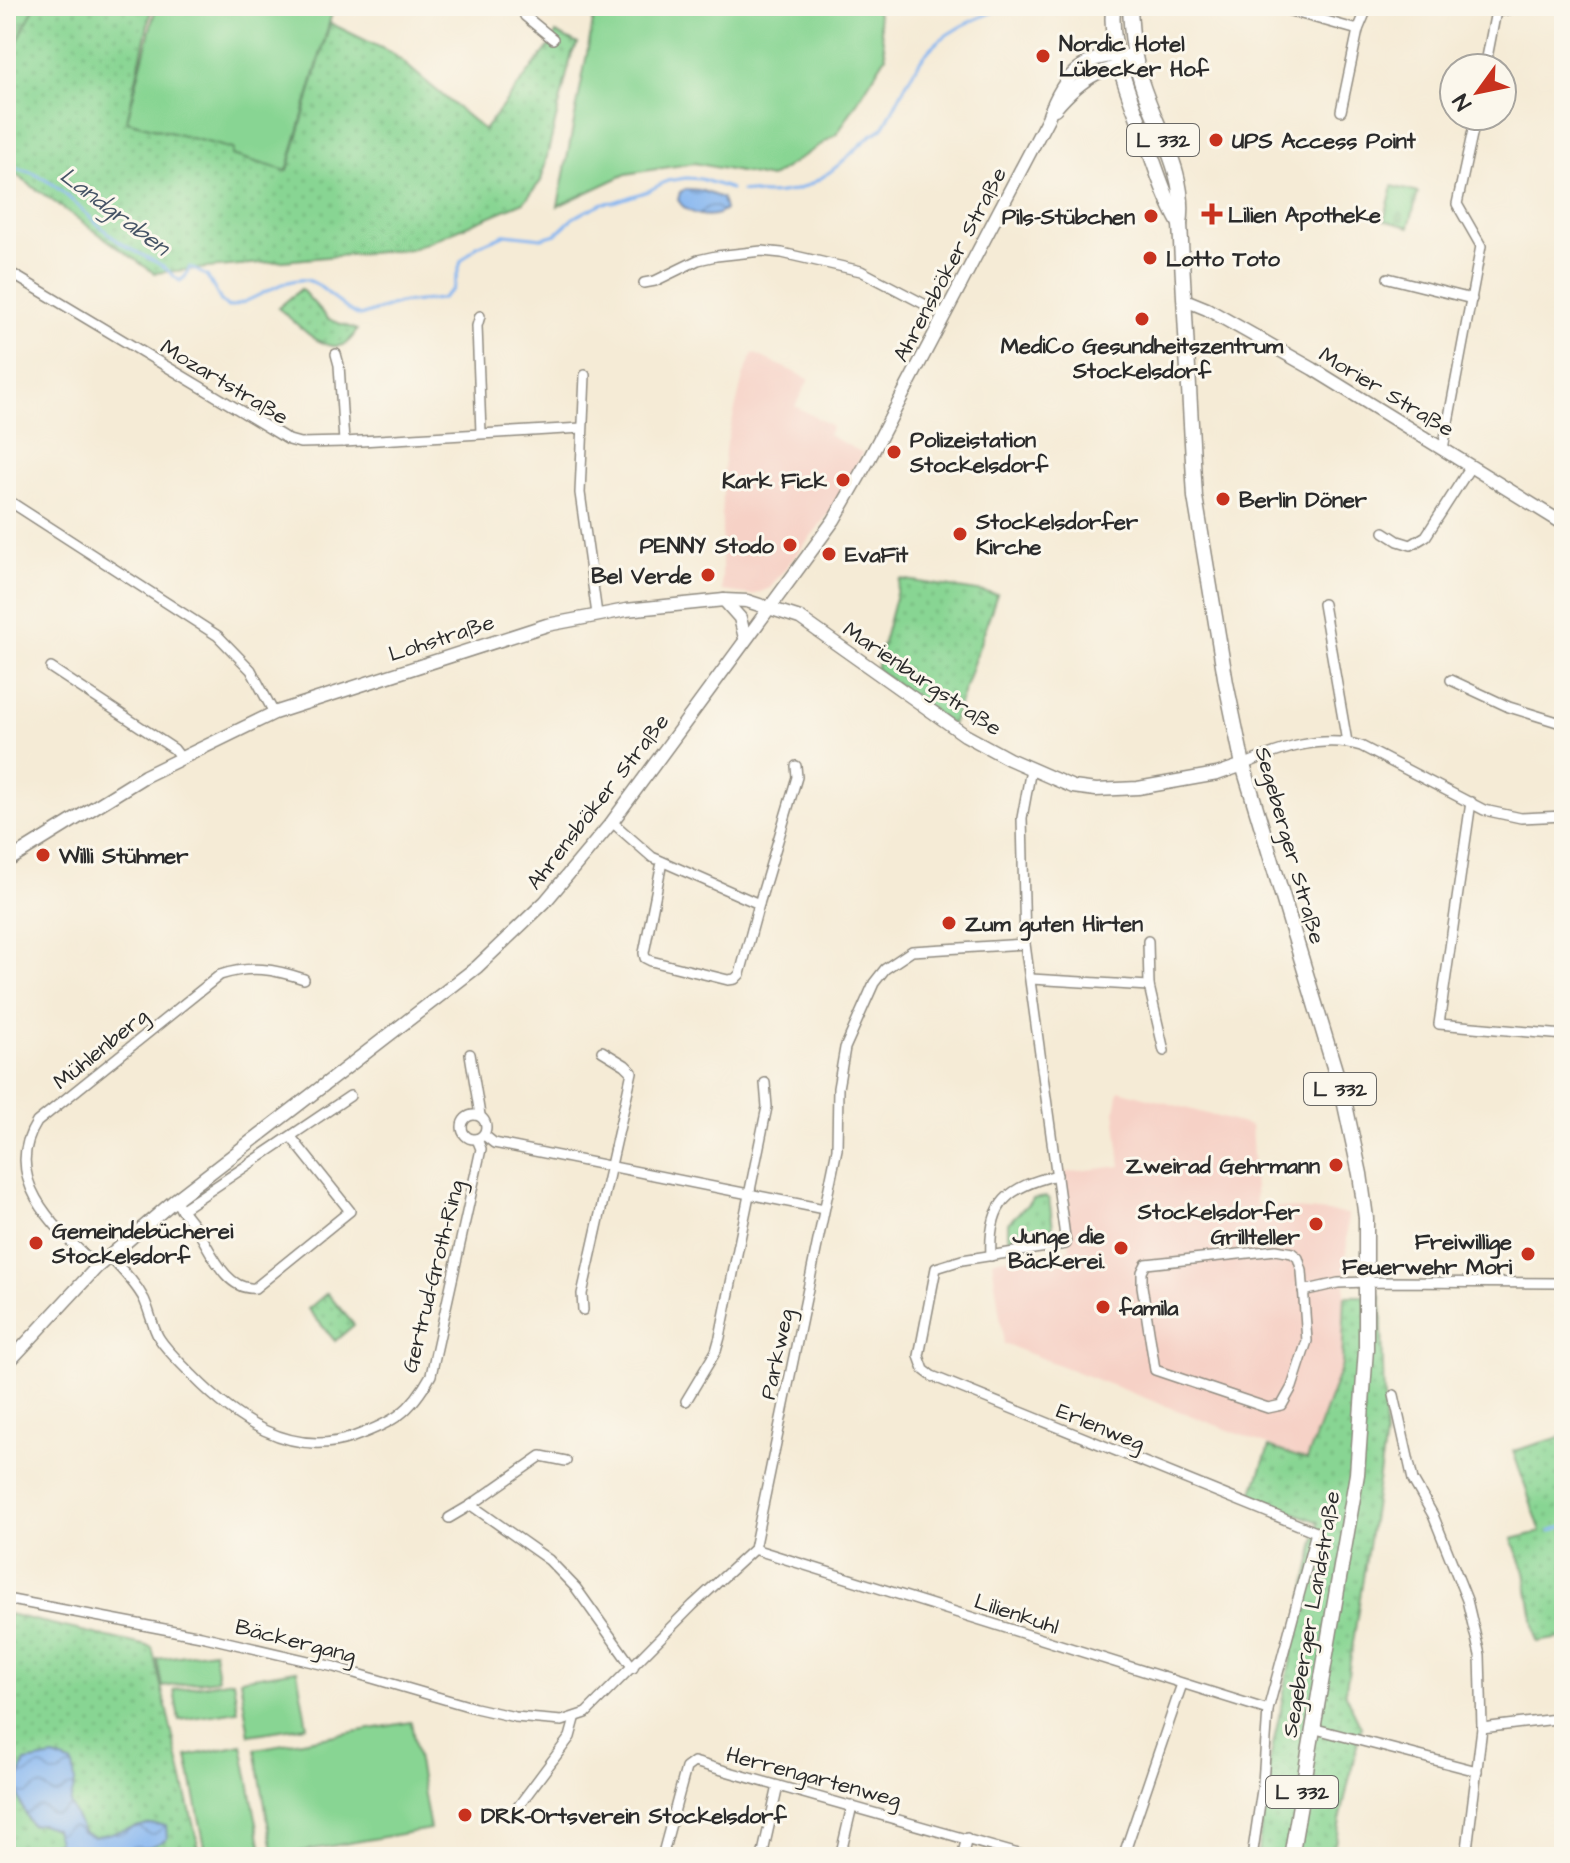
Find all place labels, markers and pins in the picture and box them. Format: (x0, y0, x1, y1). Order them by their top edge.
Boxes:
place label: Nordic Hotel Lübecker Hof (1059, 29, 1210, 85)
marker: Nordic Hotel Lübecker Hof (1034, 47, 1052, 65)
place label: UPS Access Point (1232, 126, 1417, 157)
marker: UPS Access Point (1207, 131, 1225, 149)
place label: Lilien Apotheke (1228, 200, 1381, 231)
place label: Pils-Stübchen (1002, 202, 1135, 233)
marker: Lilien Apotheke (1203, 205, 1221, 223)
marker: Pils-Stübchen (1142, 207, 1160, 225)
place label: Lotto Toto (1166, 244, 1281, 275)
marker: Lotto Toto (1141, 249, 1159, 267)
marker: MediCo Gesundheitszentrum Stockelsdorf (1133, 310, 1151, 328)
place label: MediCo Gesundheitszentrum Stockelsdorf (1001, 331, 1284, 387)
place label: Polizeistation Stockelsdorf (909, 425, 1049, 481)
marker: Polizeistation Stockelsdorf (885, 443, 903, 461)
place label: Kark Fick (722, 466, 827, 497)
marker: Kark Fick (834, 471, 852, 489)
place label: Berlin Döner (1239, 485, 1368, 516)
marker: Berlin Döner (1214, 490, 1232, 508)
place label: Stockelsdorfer Kirche (975, 507, 1139, 563)
marker: Stockelsdorfer Kirche (951, 525, 969, 543)
place label: PENNY Stodo (640, 531, 775, 562)
marker: PENNY Stodo (781, 536, 799, 554)
place label: EvaFit (845, 540, 909, 571)
marker: EvaFit (820, 545, 838, 563)
place label: Bel Verde (591, 561, 692, 592)
marker: Bel Verde (699, 566, 717, 584)
place label: Willi Stühmer (58, 841, 189, 872)
marker: Willi Stühmer (34, 846, 52, 864)
place label: Zum guten Hirten (965, 909, 1143, 941)
marker: Zum guten Hirten (940, 914, 958, 932)
place label: Zweirad Gehrmann (1126, 1151, 1320, 1182)
marker: Zweirad Gehrmann (1327, 1156, 1345, 1174)
place label: Stockelsdorfer Grillteller (1137, 1197, 1301, 1253)
marker: Stockelsdorfer Grillteller (1307, 1215, 1325, 1233)
place label: Gemeindebücherei Stockelsdorf (51, 1216, 234, 1272)
place label: Junge die Bäckerei. (1008, 1221, 1105, 1277)
place label: Freiwillige Feuerwehr Mori (1342, 1227, 1513, 1283)
marker: Gemeindebücherei Stockelsdorf (27, 1234, 45, 1252)
marker: Junge die Bäckerei. (1112, 1239, 1130, 1257)
marker: Freiwillige Feuerwehr Mori (1519, 1245, 1537, 1263)
place label: famila (1118, 1293, 1179, 1324)
marker: famila (1094, 1298, 1112, 1316)
place label: DRK-Ortsverein Stockelsdorf (481, 1801, 787, 1832)
marker: DRK-Ortsverein Stockelsdorf (456, 1806, 474, 1824)

